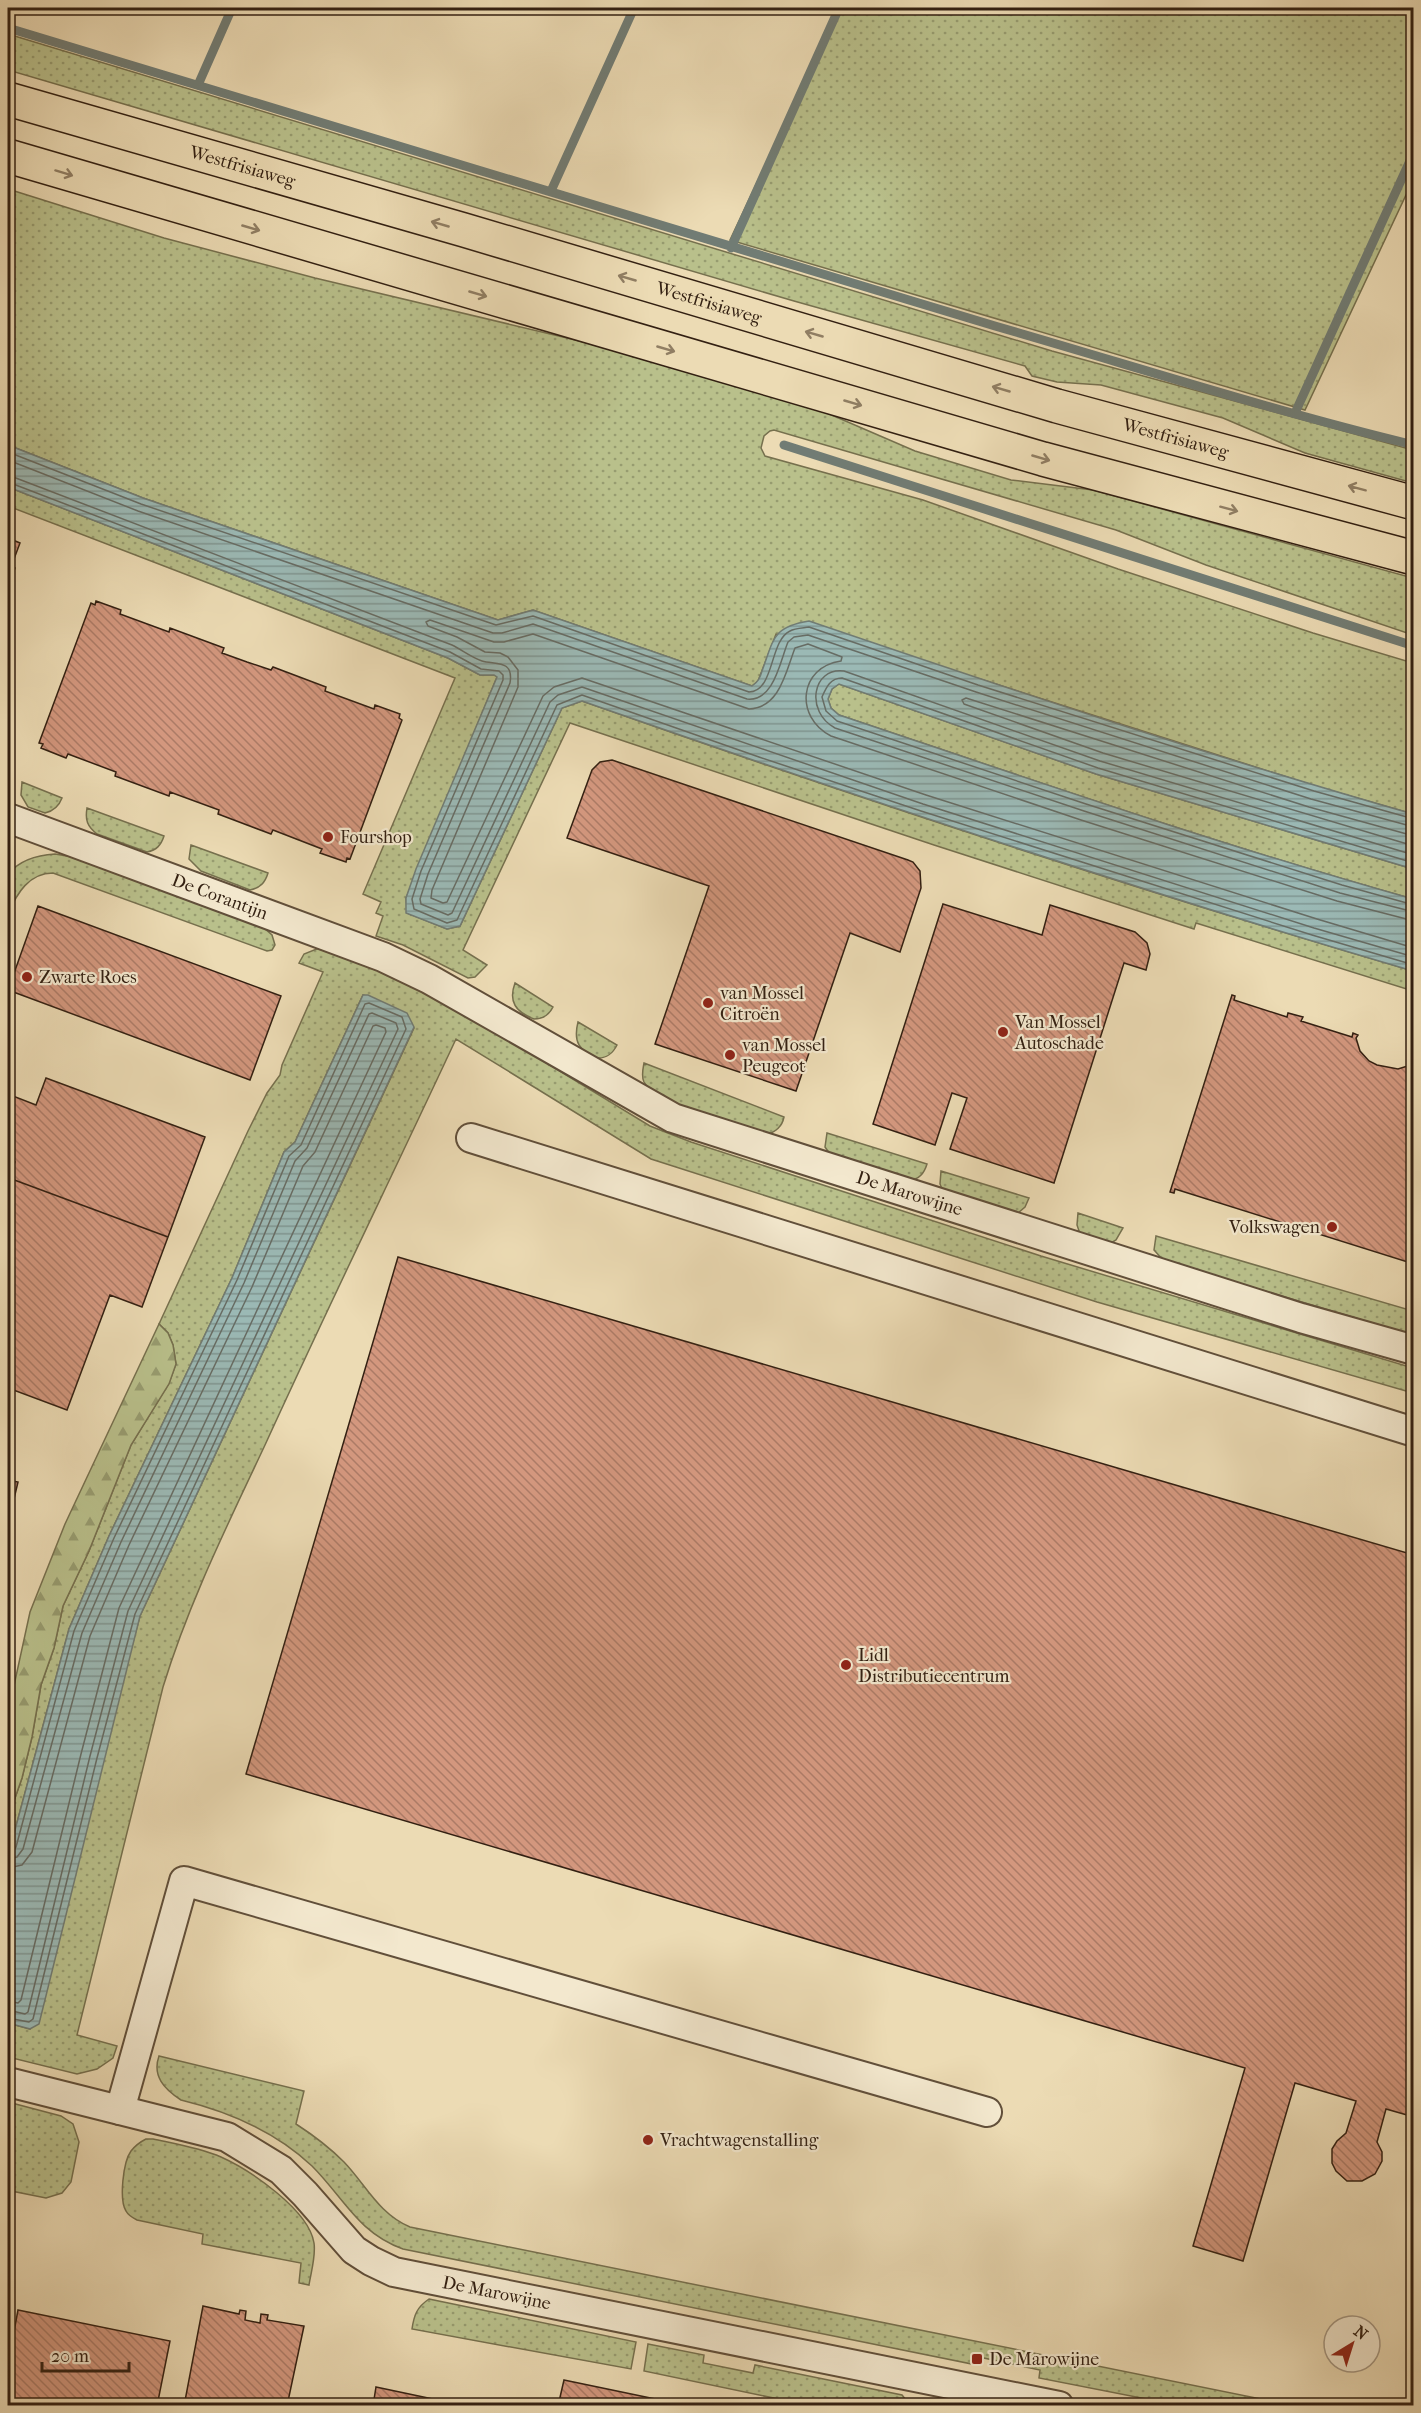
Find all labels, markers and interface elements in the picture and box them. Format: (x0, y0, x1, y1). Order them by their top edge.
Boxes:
street label: Westfrisiaweg (186, 141, 298, 192)
one-way arrow (54, 168, 73, 179)
one-way arrow (431, 217, 450, 229)
one-way arrow (241, 223, 260, 234)
one-way arrow (618, 272, 637, 283)
street label: Westfrisiaweg (653, 277, 764, 329)
one-way arrow (468, 289, 487, 300)
one-way arrow (805, 328, 824, 339)
one-way arrow (656, 343, 675, 355)
one-way arrow (992, 383, 1011, 394)
one-way arrow (843, 398, 862, 409)
street label: Westfrisiaweg (1119, 414, 1231, 463)
one-way arrow (1031, 453, 1050, 464)
one-way arrow (1348, 481, 1367, 493)
one-way arrow (1219, 503, 1238, 515)
place label: Fourshop (340, 827, 412, 848)
marker: Fourshop (321, 830, 335, 844)
street label: De Corantijn (169, 870, 271, 925)
place label: Zwarte Roes (39, 967, 137, 988)
marker: Zwarte Roes (20, 970, 34, 984)
place label: van Mossel Citroën (720, 983, 804, 1025)
marker: van Mossel Citroën (701, 996, 715, 1010)
place label: Van Mossel Autoschade (1014, 1012, 1104, 1054)
marker: Van Mossel Autoschade (996, 1025, 1010, 1039)
place label: van Mossel Peugeot (742, 1035, 826, 1077)
marker: van Mossel Peugeot (723, 1048, 737, 1062)
street label: De Marowijne (854, 1167, 965, 1221)
place label: Volkswagen (1228, 1217, 1321, 1238)
marker: Volkswagen (1325, 1220, 1339, 1234)
place label: Lidl Distributiecentrum (858, 1645, 1009, 1687)
marker: Lidl Distributiecentrum (839, 1658, 853, 1672)
place label: Vrachtwagenstalling (659, 2130, 819, 2151)
marker: Vrachtwagenstalling (641, 2133, 655, 2147)
street label: De Marowijne (441, 2272, 553, 2314)
north arrow (1322, 2314, 1382, 2374)
text: N (1350, 2321, 1372, 2344)
scale bar (42, 2335, 129, 2373)
text: 20 m (51, 2346, 89, 2367)
place label: De Marowijne (989, 2349, 1099, 2370)
marker: De Marowijne (970, 2352, 984, 2366)

